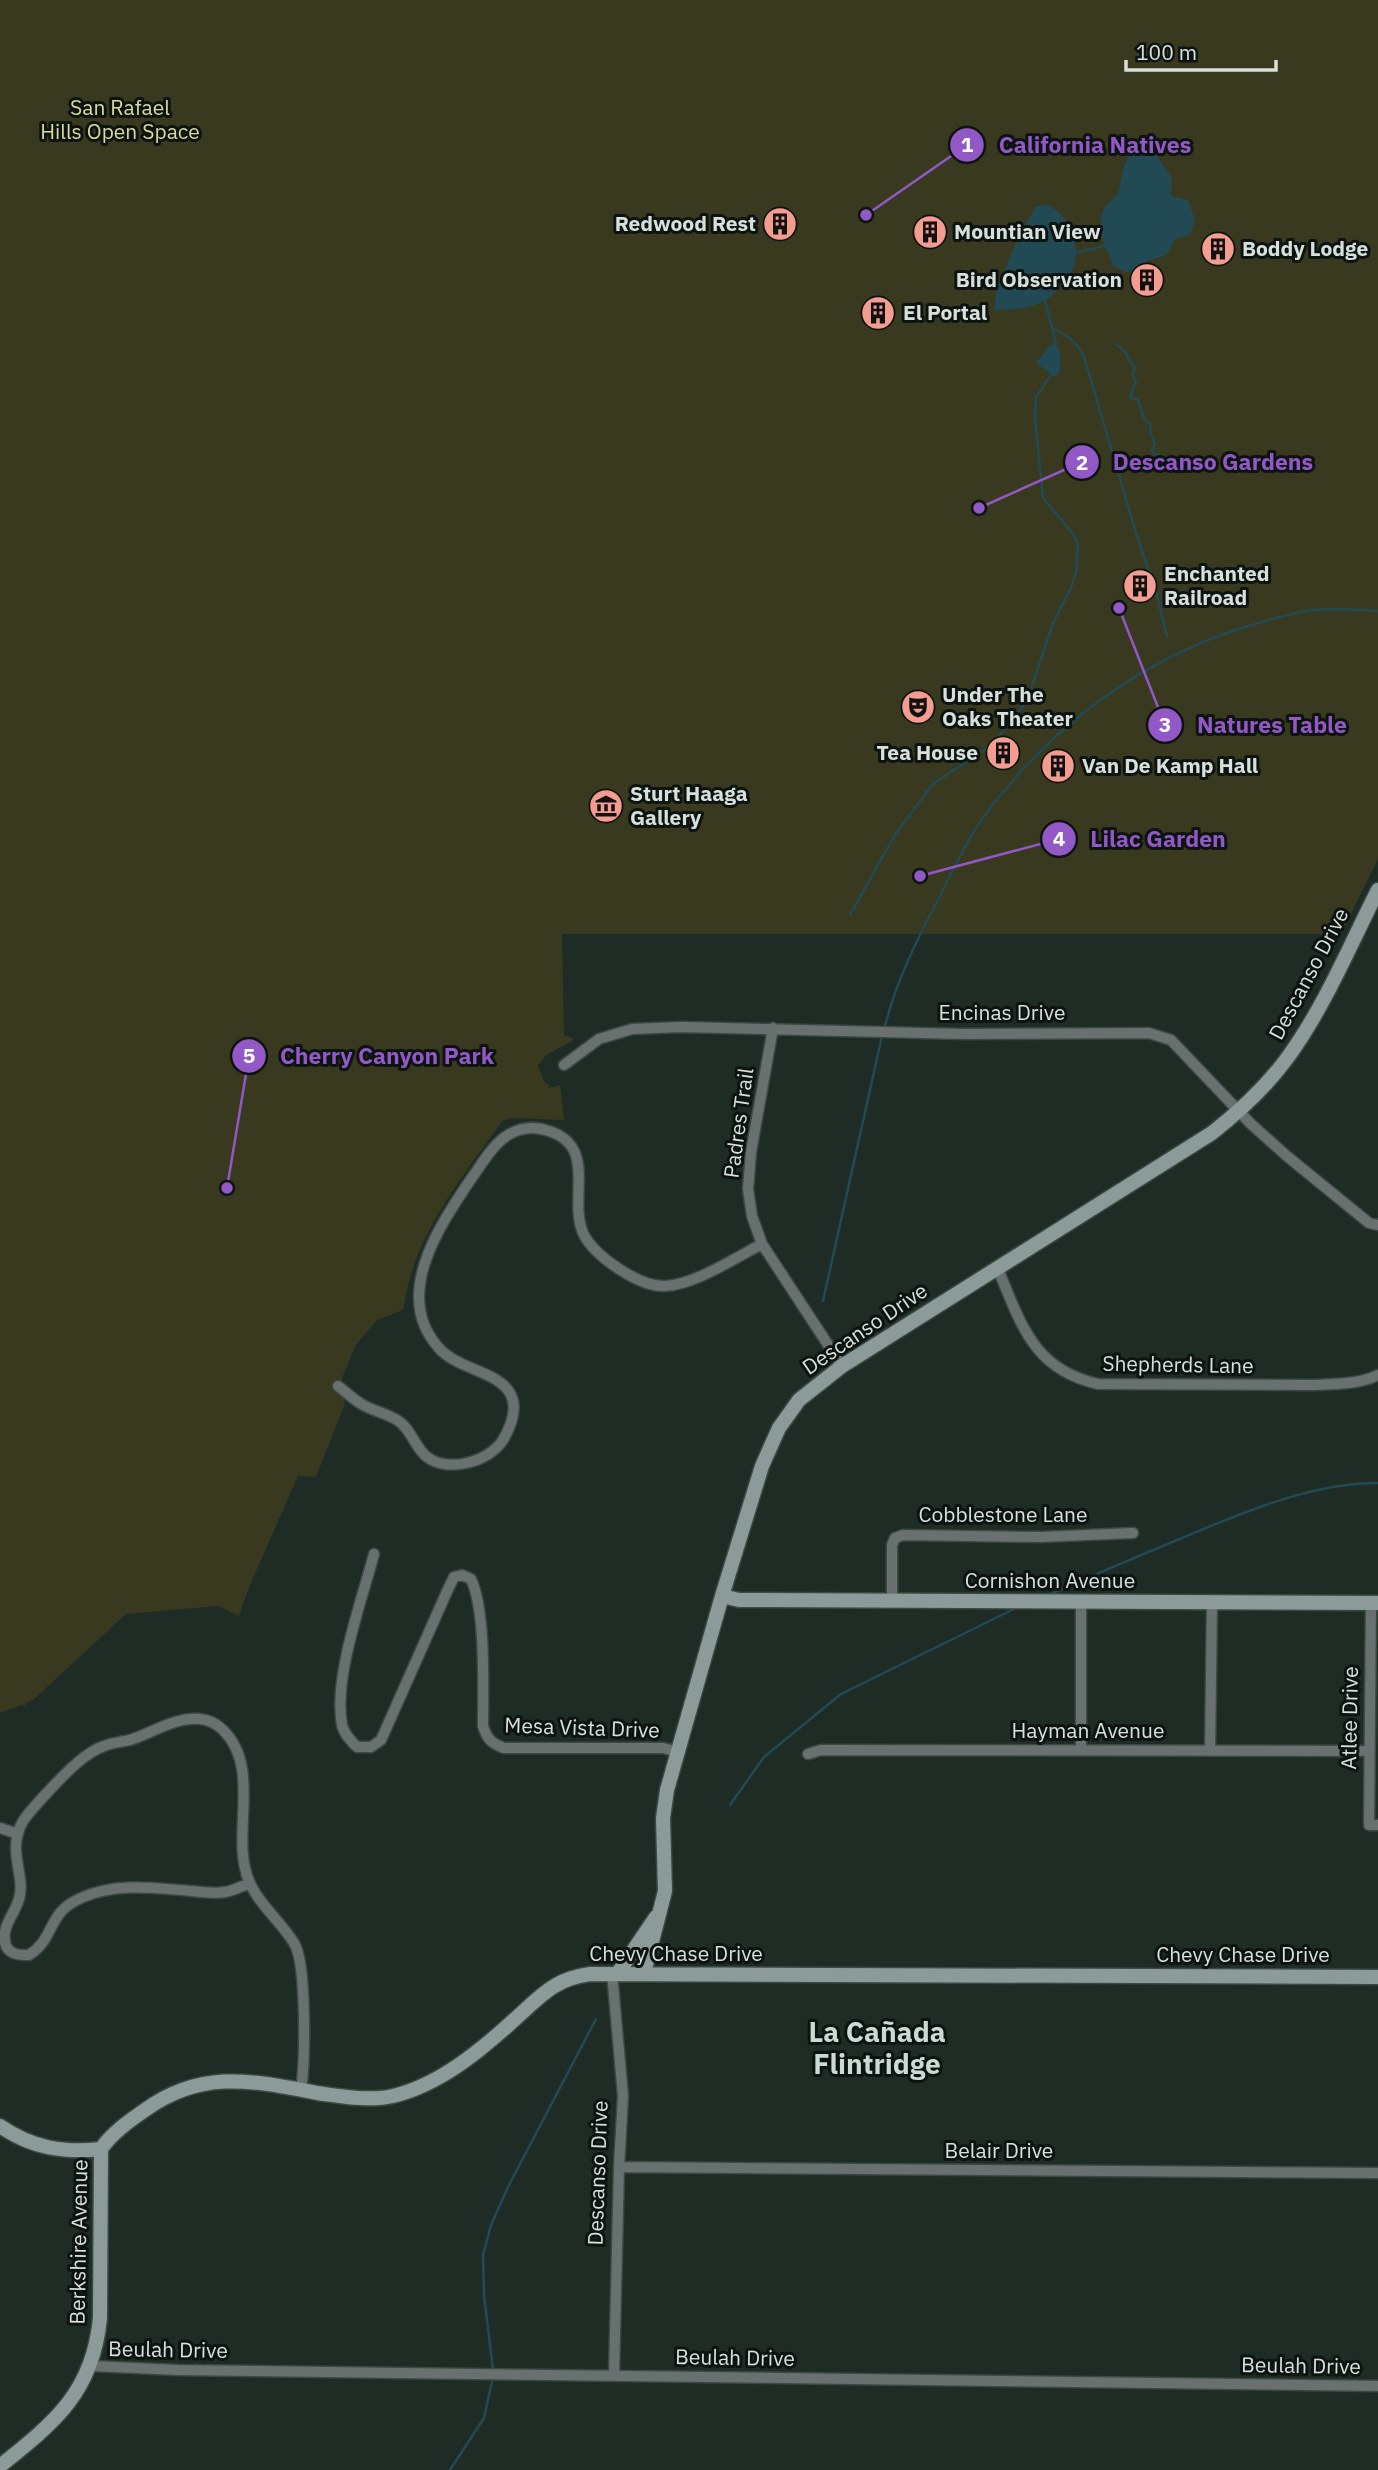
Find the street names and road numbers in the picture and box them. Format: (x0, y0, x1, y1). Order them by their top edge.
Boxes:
street label: Descanso Drive (1262, 903, 1355, 1044)
street label: Encinas Drive (938, 998, 1066, 1026)
street label: Padres Trail (716, 1066, 760, 1180)
street label: Descanso Drive (796, 1276, 932, 1380)
street label: Shepherds Lane (1102, 1349, 1254, 1379)
street label: Cobblestone Lane (918, 1500, 1088, 1528)
street label: Cornishon Avenue (965, 1566, 1135, 1594)
street label: Atlee Drive (1334, 1666, 1364, 1770)
street label: Mesa Vista Drive (504, 1710, 660, 1744)
street label: Hayman Avenue (1012, 1716, 1164, 1744)
street label: Chevy Chase Drive (589, 1939, 763, 1967)
street label: Chevy Chase Drive (1156, 1940, 1330, 1968)
street label: Descanso Drive (580, 2100, 614, 2246)
street label: Belair Drive (945, 2136, 1053, 2164)
street label: Berkshire Avenue (63, 2159, 93, 2325)
street label: Beulah Drive (108, 2334, 228, 2364)
street label: Beulah Drive (675, 2342, 795, 2372)
street label: Beulah Drive (1241, 2350, 1361, 2380)

